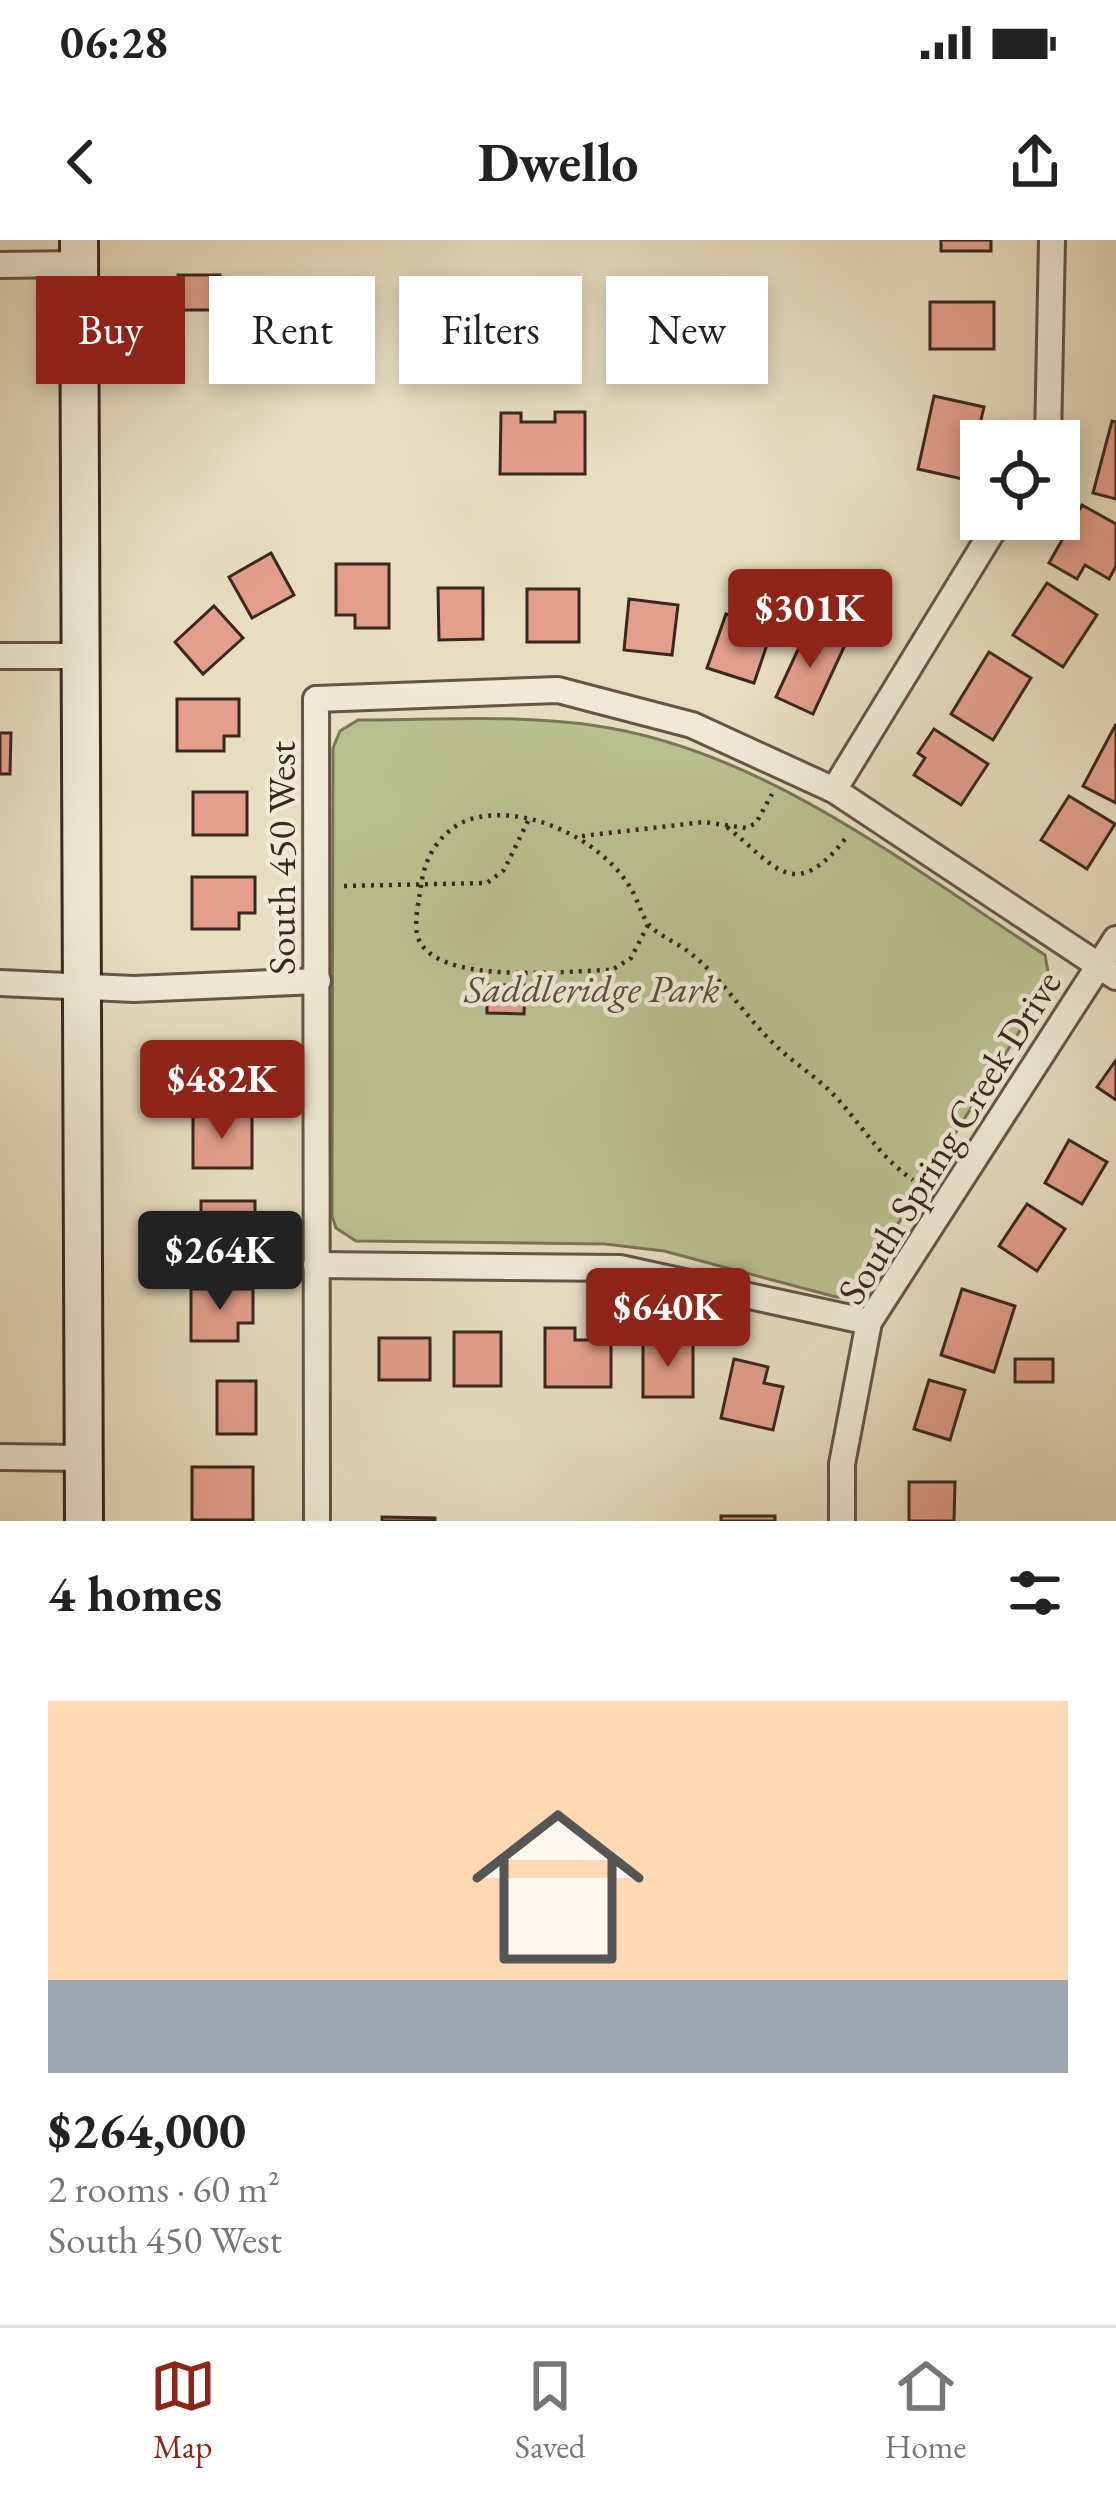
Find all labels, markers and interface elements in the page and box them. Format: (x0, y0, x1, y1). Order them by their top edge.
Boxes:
text: 06:28 (60, 13, 168, 71)
text: Dwello (478, 127, 638, 197)
icon: back (48, 129, 114, 195)
icon: share (1002, 129, 1068, 195)
chip: Buy (36, 276, 185, 384)
chip: Rent (209, 276, 375, 384)
chip: Filters (399, 276, 582, 384)
chip: New (606, 276, 768, 384)
map controls (960, 420, 1080, 540)
button: locate (960, 420, 1080, 540)
pin: $301K (726, 569, 894, 671)
text: $301K (755, 582, 865, 633)
street label: South 450 West (256, 741, 307, 975)
street label: South Spring Creek Drive (825, 960, 1073, 1314)
park label: Saddleridge Park (463, 963, 720, 1014)
pin: $482K (138, 1040, 306, 1142)
text: $482K (167, 1053, 277, 1104)
pin: $264K (136, 1211, 304, 1313)
text: $264K (165, 1224, 275, 1275)
pin: $640K (584, 1268, 752, 1370)
text: $640K (613, 1281, 723, 1332)
text: 4 homes (48, 1560, 222, 1626)
icon: filters (1002, 1560, 1068, 1626)
icon: home (450, 1779, 666, 1995)
text: $264,000 (48, 2097, 246, 2163)
text: 2 rooms · 60 m² (48, 2163, 280, 2214)
text: South 450 West (48, 2214, 282, 2265)
tab: Map (150, 2353, 216, 2468)
tab: Saved (515, 2353, 586, 2468)
tab: Home (885, 2353, 966, 2468)

